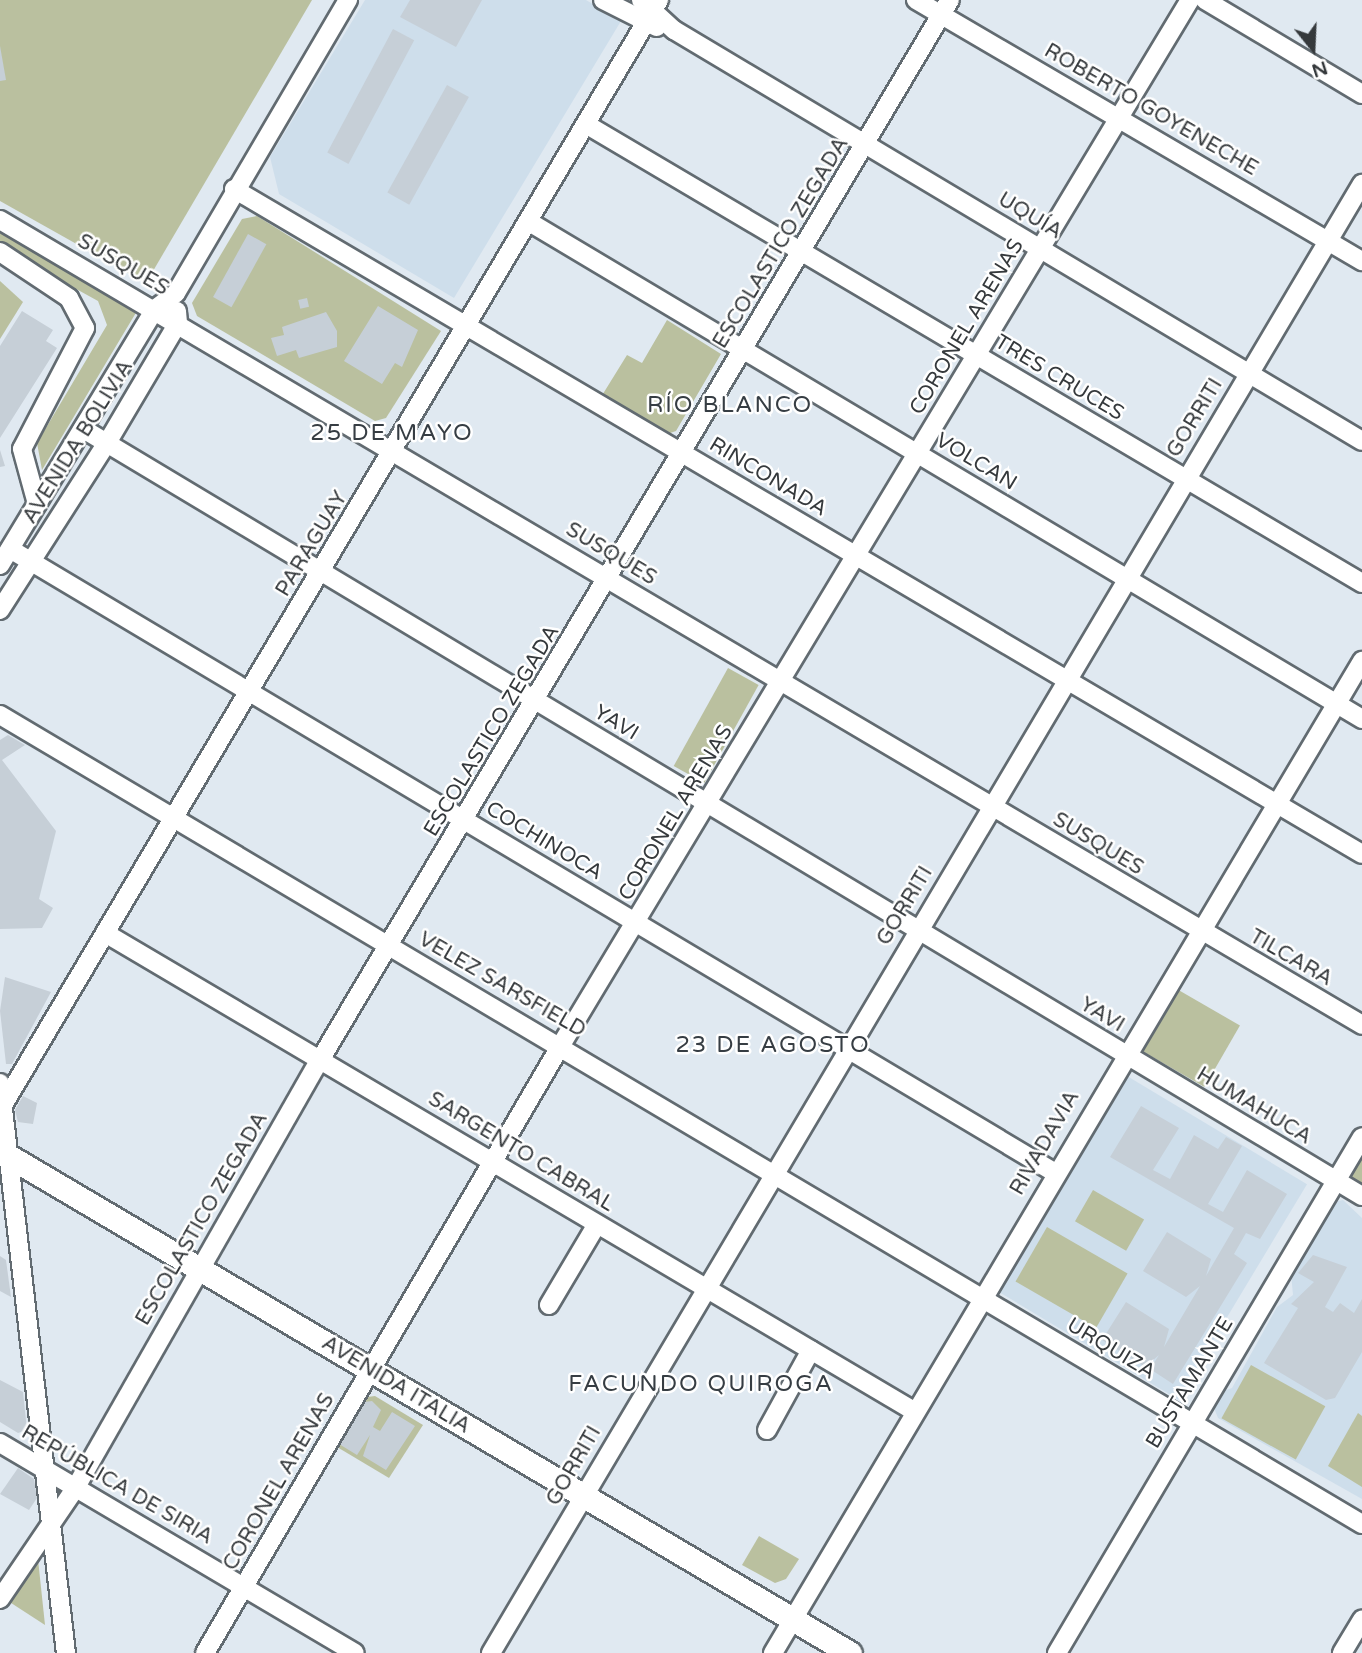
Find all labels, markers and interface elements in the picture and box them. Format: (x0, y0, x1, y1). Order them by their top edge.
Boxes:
north arrow (1278, 14, 1348, 84)
street label: ROBERTO GOYENECHE (1040, 38, 1262, 182)
text: N (1309, 56, 1330, 82)
street label: ESCOLASTICO ZEGADA (708, 133, 854, 353)
street label: UQUÍA (993, 187, 1067, 245)
street label: SUSQUES (73, 229, 173, 301)
street label: CORONEL ARENAS (905, 235, 1029, 419)
street label: TRES CRUCES (990, 330, 1128, 426)
street label: AVENIDA BOLIVIA (17, 356, 139, 528)
street label: GORRITI (1162, 374, 1228, 462)
district label: RÍO BLANCO (648, 391, 812, 419)
district label: 25 DE MAYO (312, 419, 472, 447)
street label: VOLCAN (931, 428, 1021, 496)
street label: RINCONADA (705, 432, 831, 522)
street label: PARAGUAY (271, 487, 353, 601)
street label: SUSQUES (561, 517, 661, 591)
street label: ESCOLASTICO ZEGADA (419, 621, 565, 841)
street label: YAVI (589, 700, 643, 746)
street label: CORONEL ARENAS (614, 721, 738, 905)
street label: COCHINOCA (481, 796, 607, 886)
street label: SUSQUES (1048, 807, 1148, 881)
street label: GORRITI (872, 862, 938, 950)
street label: TILCARA (1245, 924, 1337, 992)
street label: VELEZ SARSFIELD (414, 927, 590, 1043)
street label: YAVI (1075, 992, 1129, 1038)
district label: 23 DE AGOSTO (677, 1031, 869, 1059)
street label: HUMAHUCA (1192, 1062, 1316, 1150)
street label: RIVADAVIA (1005, 1086, 1085, 1200)
street label: SARGENTO CABRAL (424, 1087, 618, 1217)
street label: ESCOLASTICO ZEGADA (131, 1108, 273, 1330)
street label: URQUIZA (1062, 1313, 1160, 1385)
street label: BUSTAMANTE (1141, 1313, 1239, 1453)
street label: AVENIDA ITALIA (317, 1331, 475, 1439)
district label: FACUNDO QUIROGA (570, 1370, 832, 1398)
street label: CORONEL ARENAS (218, 1389, 340, 1575)
street label: REPÚBLICA DE SIRIA (17, 1420, 217, 1550)
street label: GORRITI (541, 1422, 607, 1510)

